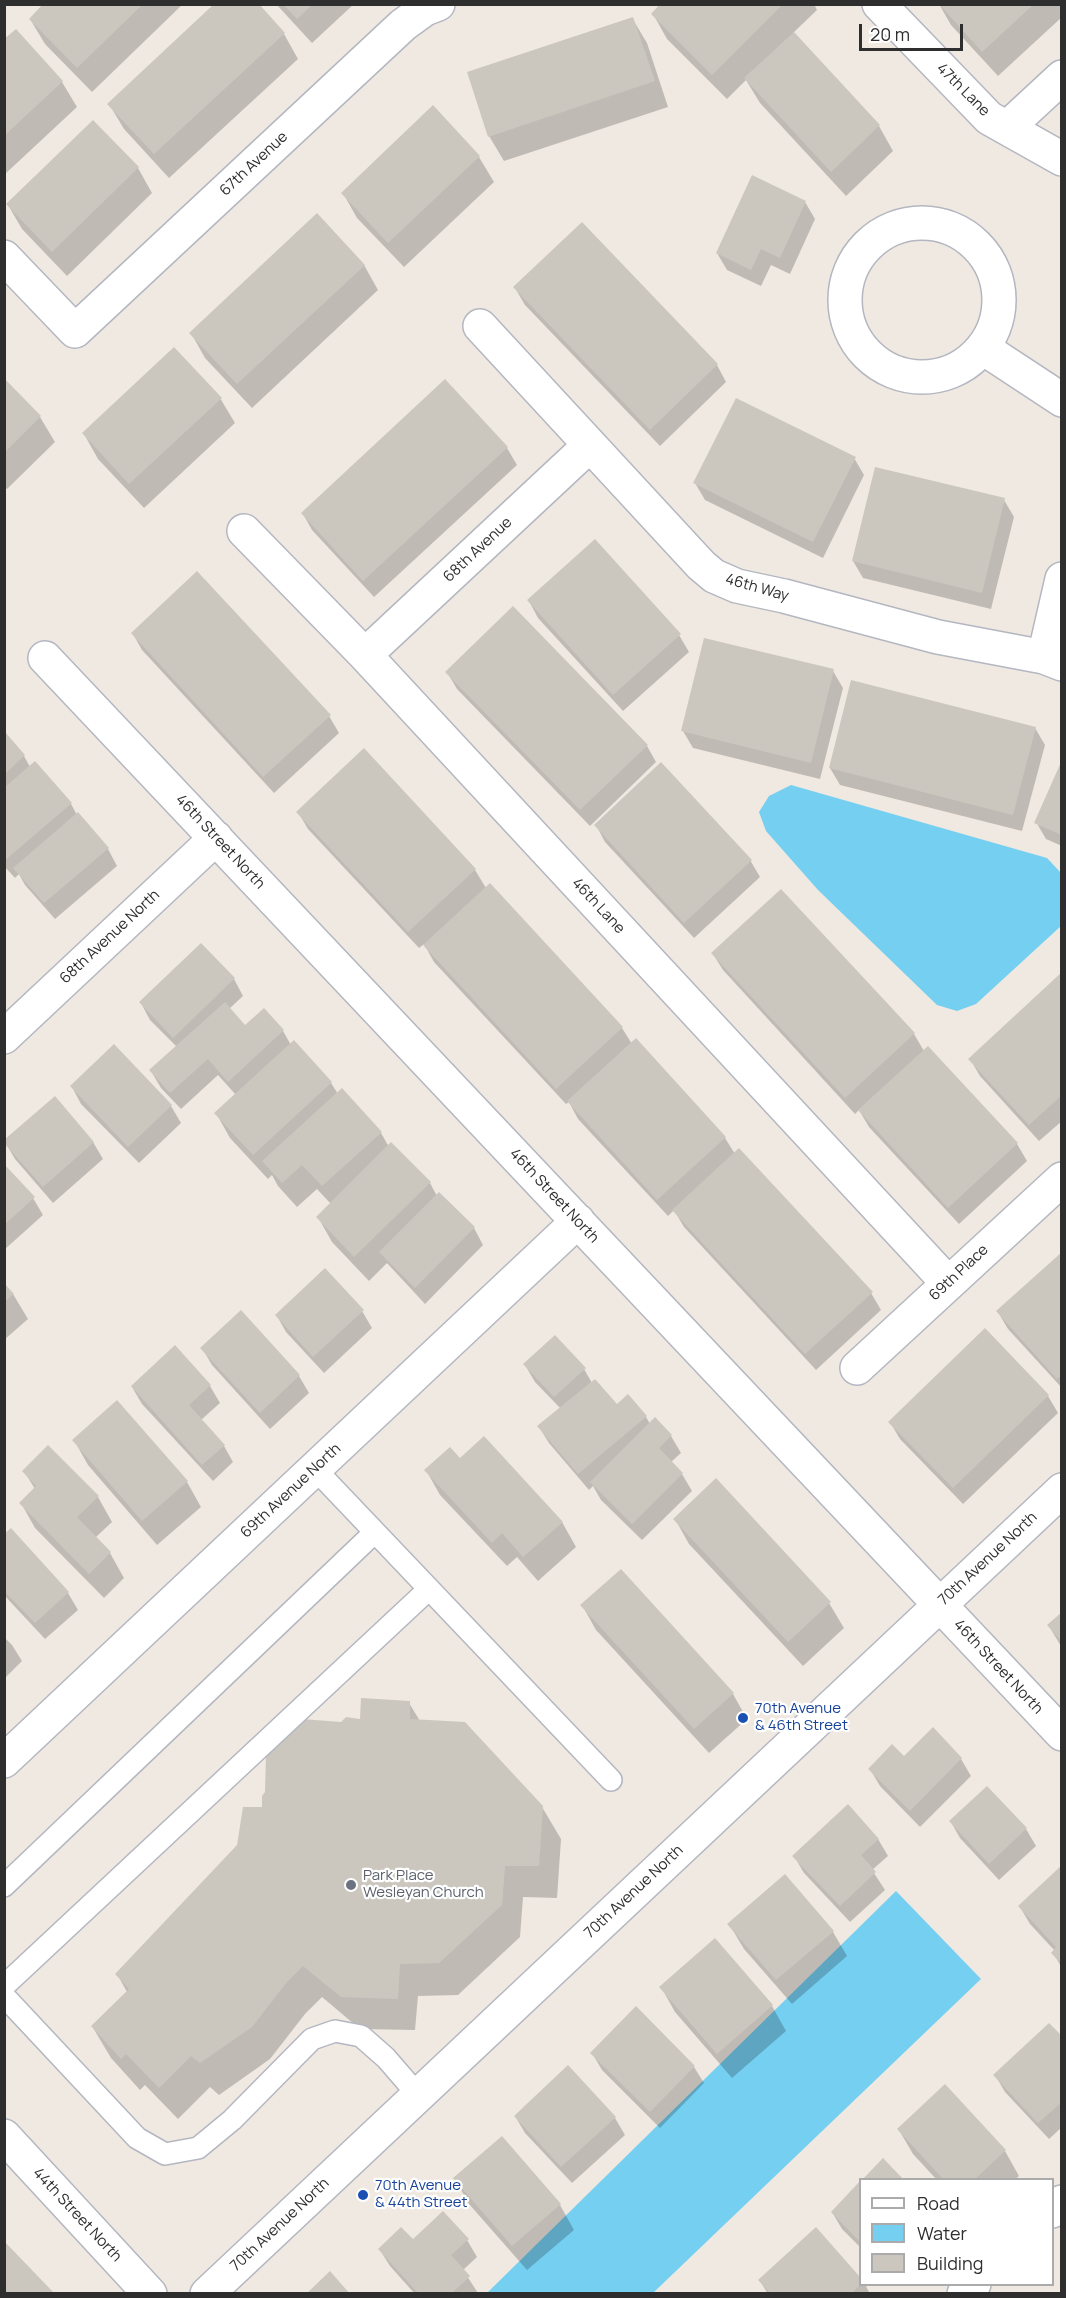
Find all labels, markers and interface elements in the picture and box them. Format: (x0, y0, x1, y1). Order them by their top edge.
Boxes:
scale bar (862, 12, 966, 50)
text: 20 m (870, 22, 910, 46)
street label: 47th Lane (933, 60, 993, 120)
street label: 67th Avenue (216, 128, 292, 200)
street label: 68th Avenue (440, 514, 516, 586)
street label: 46th Way (723, 570, 791, 606)
street label: 46th Street North (172, 791, 268, 893)
street label: 46th Lane (568, 874, 628, 938)
street label: 68th Avenue North (56, 886, 164, 988)
street label: 46th Street North (506, 1145, 602, 1247)
street label: 69th Place (926, 1241, 992, 1305)
street label: 69th Avenue North (237, 1440, 345, 1542)
street label: 70th Avenue North (935, 1509, 1041, 1609)
street label: 46th Street North (950, 1616, 1046, 1718)
place label: 70th Avenue & 46th Street (755, 1700, 848, 1735)
marker: 70th Avenue & 46th Street (736, 1711, 750, 1725)
street label: 70th Avenue North (581, 1842, 687, 1942)
place label: Park Place Wesleyan Church (363, 1867, 484, 1902)
marker: Park Place Wesleyan Church (344, 1878, 358, 1892)
street label: 44th Street North (29, 2164, 125, 2266)
street label: 70th Avenue North (227, 2175, 333, 2275)
place label: 70th Avenue & 44th Street (375, 2177, 468, 2212)
legend (859, 2178, 1054, 2286)
marker: 70th Avenue & 44th Street (356, 2188, 370, 2202)
text: Road (917, 2191, 960, 2215)
text: Water (917, 2221, 967, 2245)
text: Building (917, 2251, 983, 2275)

